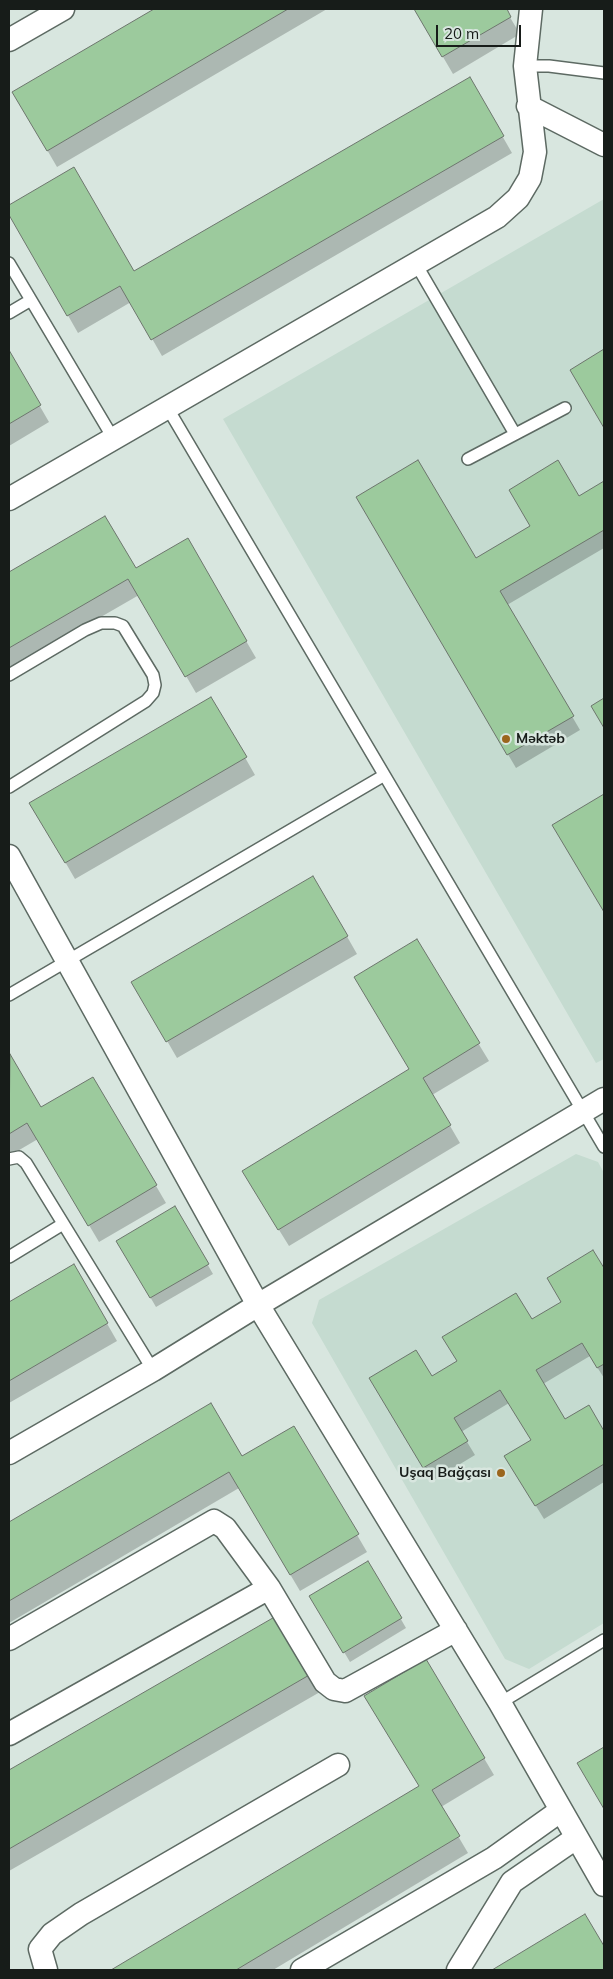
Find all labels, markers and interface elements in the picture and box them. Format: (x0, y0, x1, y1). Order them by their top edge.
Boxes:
scale bar (438, 15, 523, 47)
text: 20 m (444, 24, 479, 43)
place label: Məktəb (516, 731, 565, 747)
marker: Məktəb (500, 733, 512, 745)
place label: Uşaq Bağçası (399, 1465, 491, 1481)
marker: Uşaq Bağçası (495, 1467, 507, 1479)

